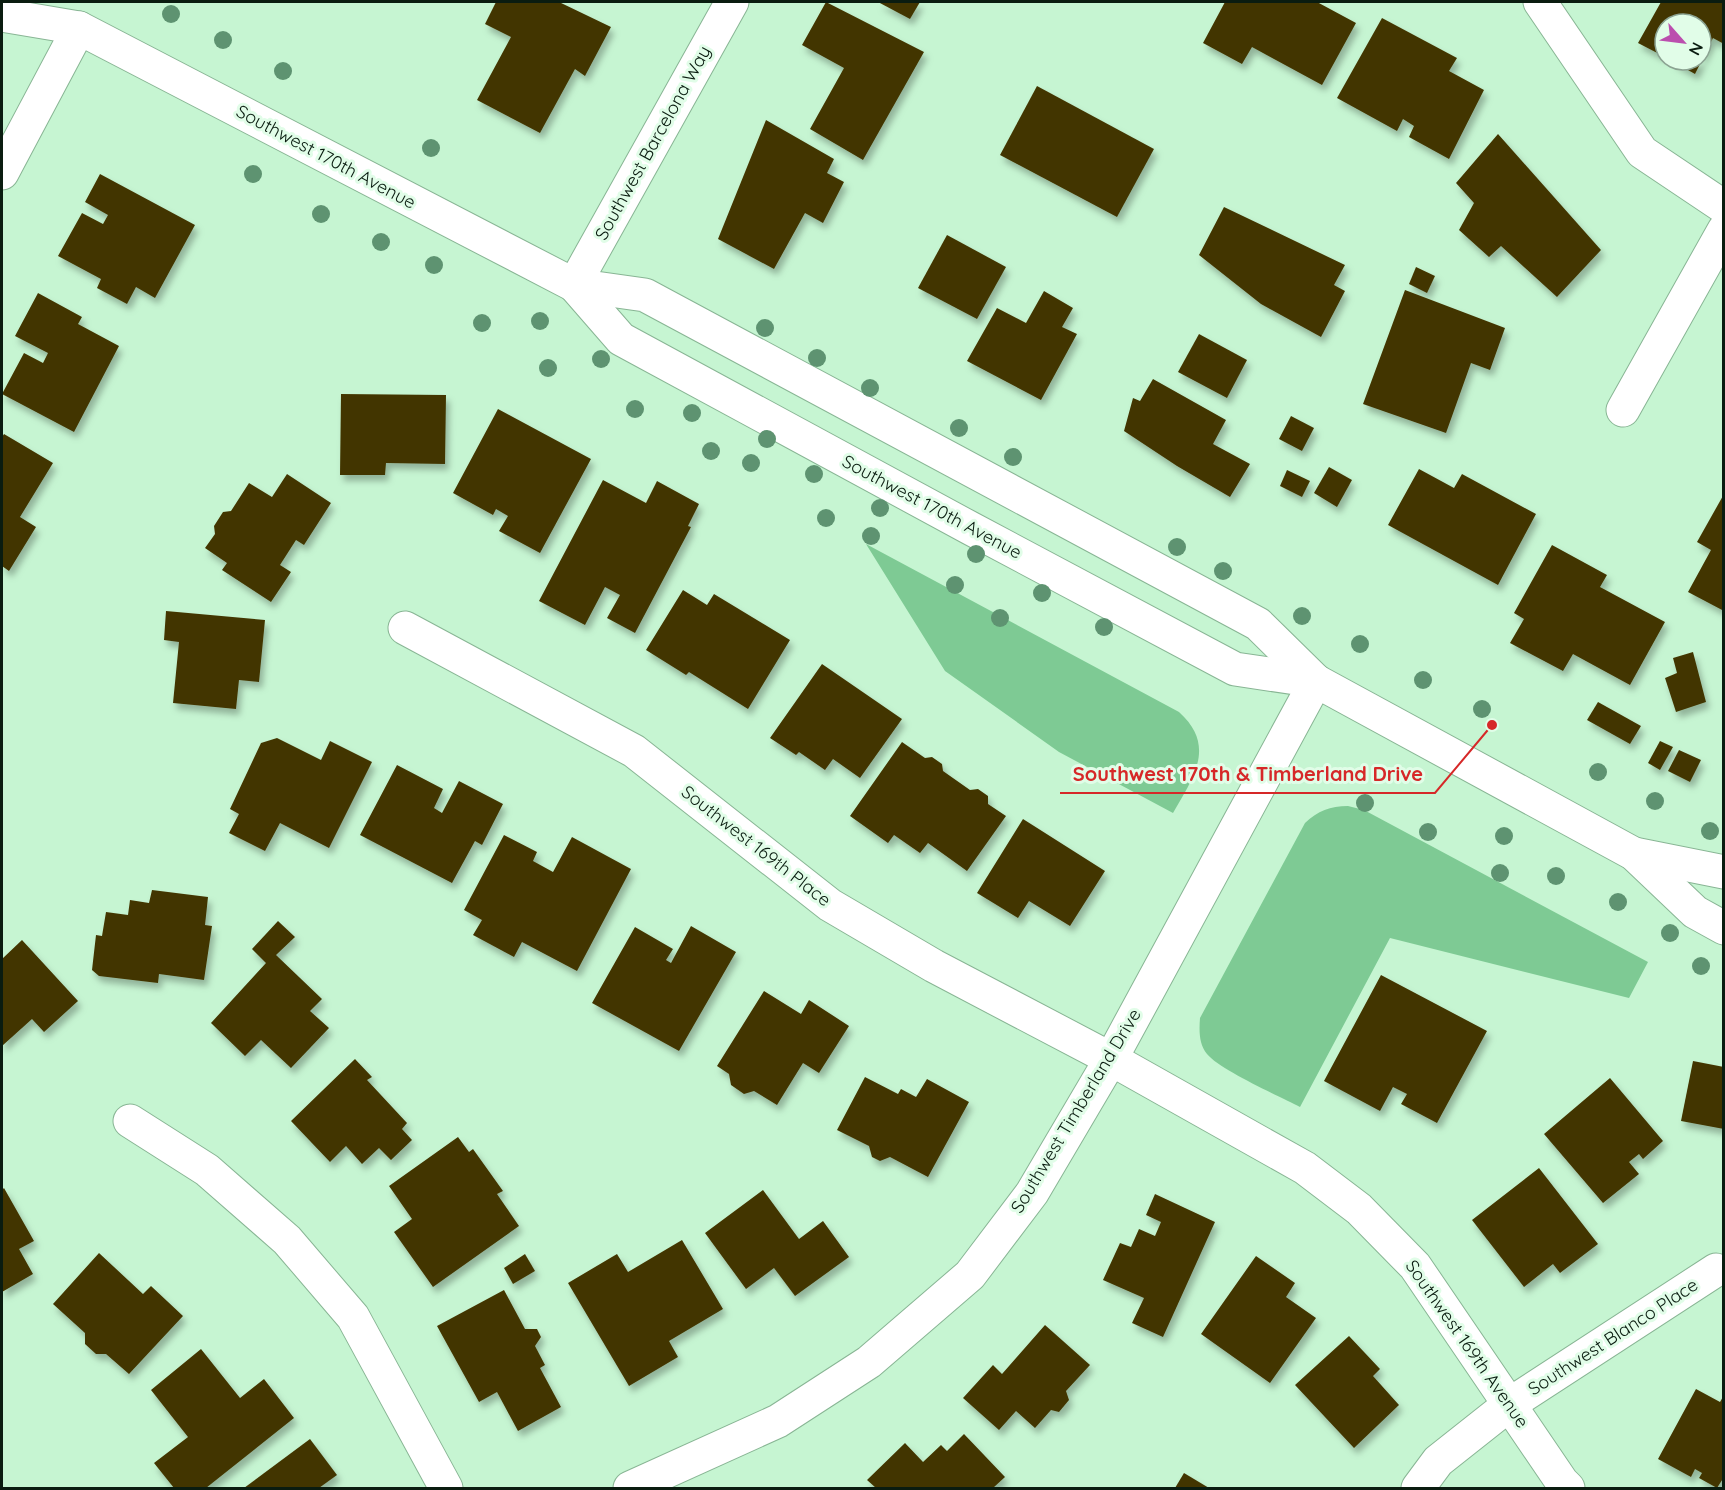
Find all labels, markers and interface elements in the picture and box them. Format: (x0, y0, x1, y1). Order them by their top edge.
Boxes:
north arrow (1653, 12, 1713, 72)
text: N (1685, 39, 1708, 59)
street label: Southwest Barcelona Way (589, 42, 716, 244)
street label: Southwest 170th Avenue (232, 99, 420, 214)
street label: Southwest 170th Avenue (838, 449, 1026, 564)
callout: Southwest 170th & Timberland Drive (1060, 755, 1435, 793)
text: Southwest 170th & Timberland Drive (1073, 761, 1423, 786)
street label: Southwest 169th Place (677, 780, 836, 911)
street label: Southwest Timberland Drive (1005, 1004, 1146, 1217)
street label: Southwest 169th Avenue (1401, 1255, 1534, 1432)
street label: Southwest Blanco Place (1523, 1273, 1702, 1400)

